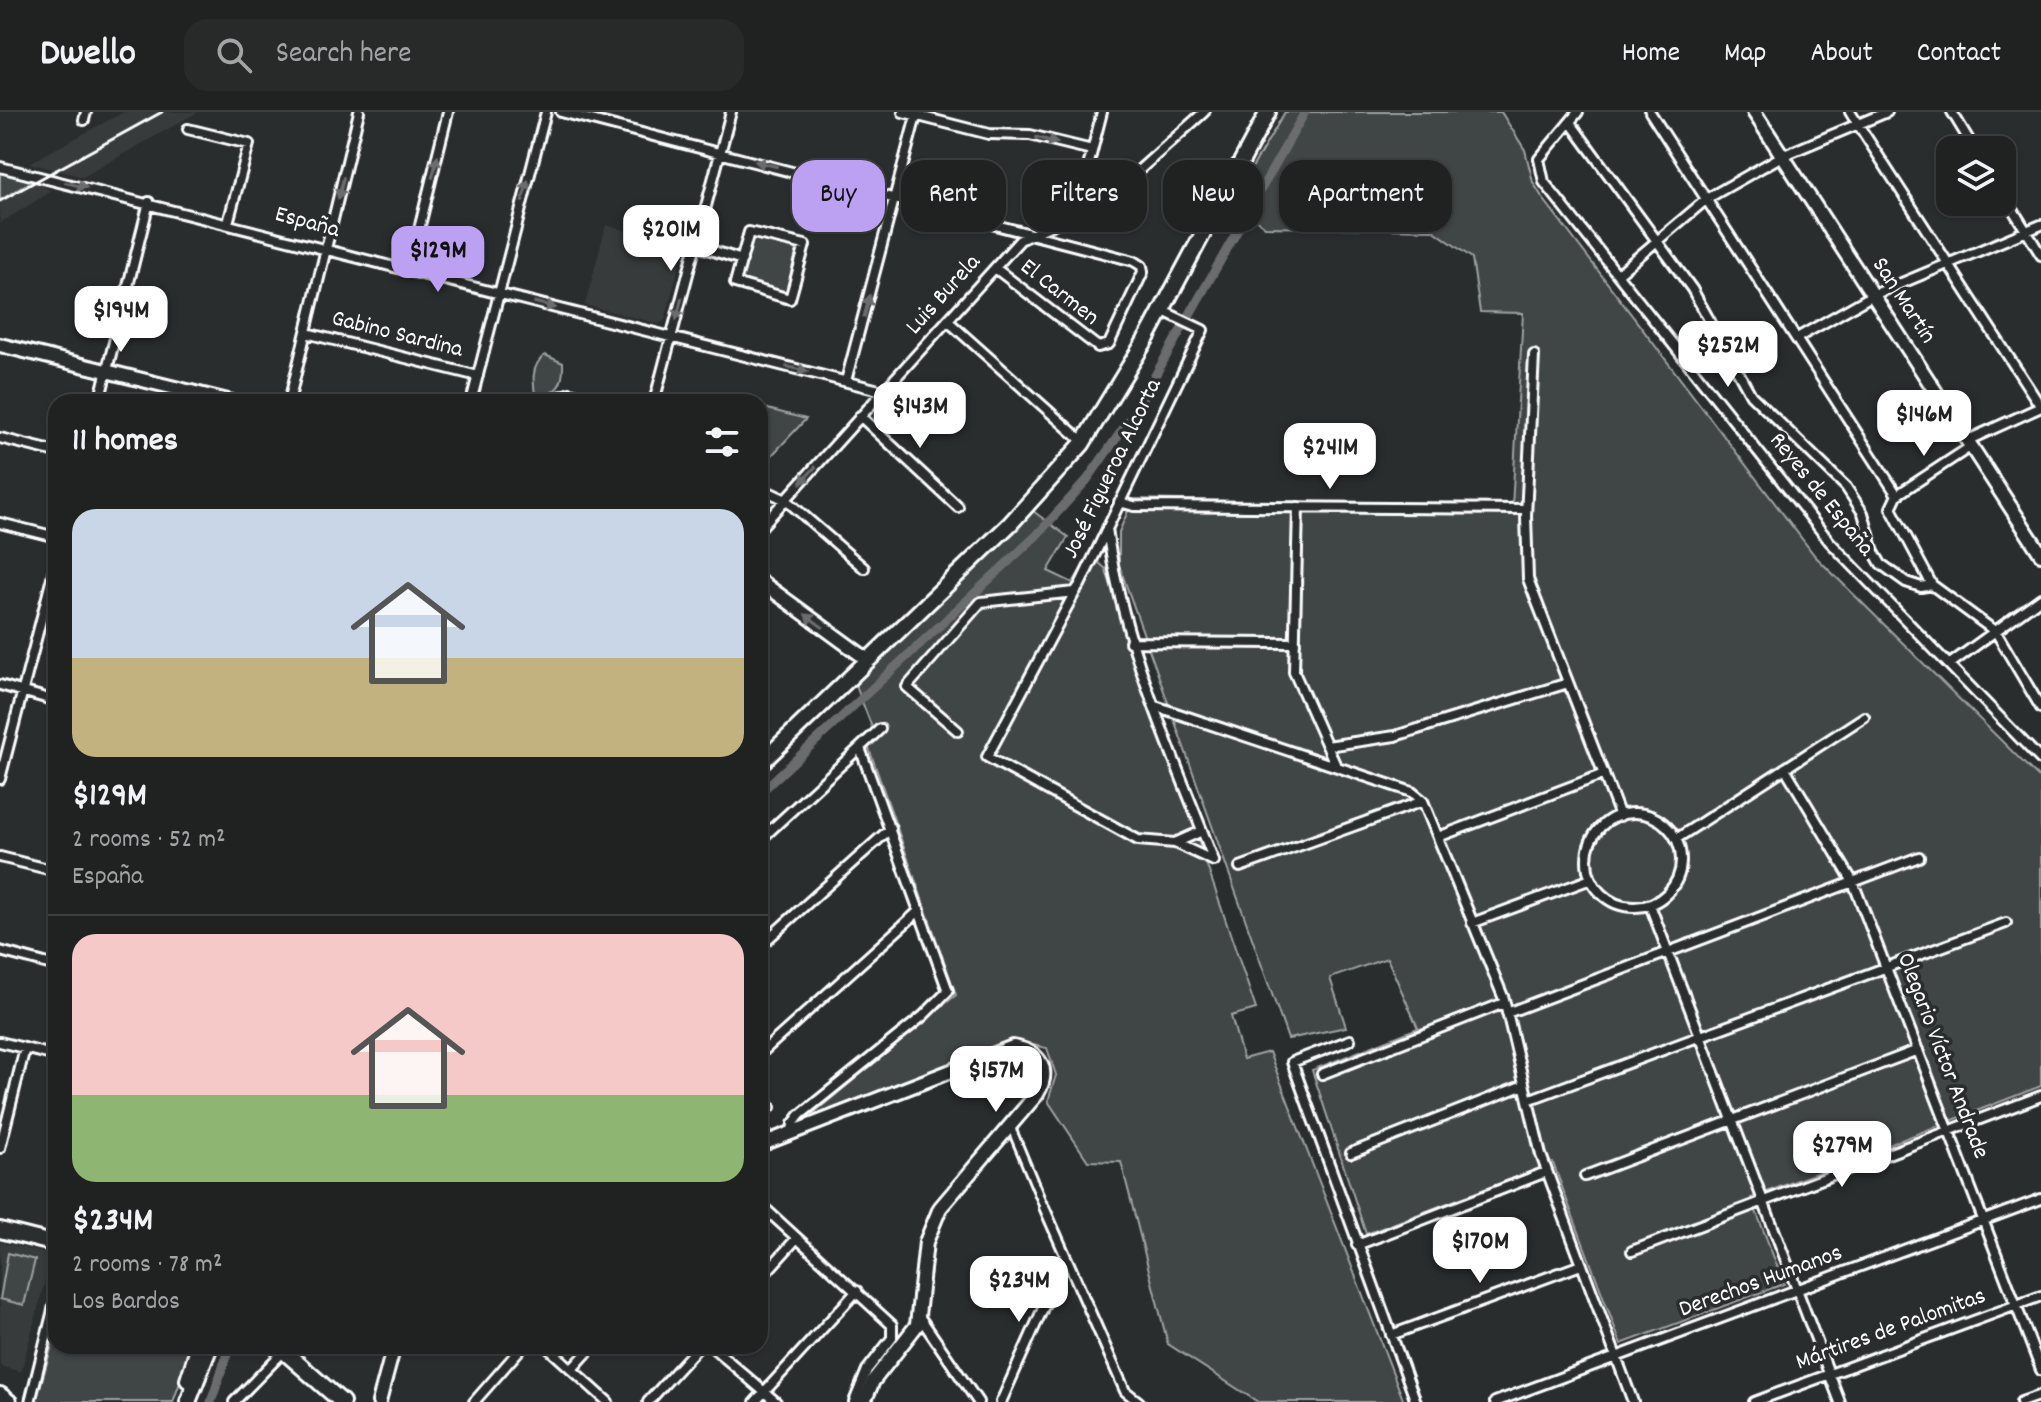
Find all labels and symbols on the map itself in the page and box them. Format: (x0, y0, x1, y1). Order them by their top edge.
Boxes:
one-way arrow (1035, 134, 1060, 146)
one-way arrow (429, 155, 441, 180)
one-way arrow (754, 157, 779, 169)
one-way arrow (335, 176, 347, 201)
one-way arrow (520, 178, 532, 203)
one-way arrow (63, 179, 88, 192)
street label: España (271, 198, 344, 248)
pin: $201M (615, 205, 727, 273)
pin: $129M (382, 226, 494, 294)
street label: Luis Burela (898, 247, 990, 343)
street label: El Carmen (1012, 251, 1106, 335)
street label: San Martín (1862, 251, 1944, 351)
pin: $194M (65, 286, 177, 354)
one-way arrow (861, 294, 873, 319)
one-way arrow (672, 296, 684, 321)
one-way arrow (532, 300, 557, 312)
street label: Gabino Sardina (328, 302, 467, 368)
pin: $252M (1672, 321, 1784, 389)
one-way arrow (784, 364, 809, 376)
street label: José Figueroa Alcorta (1055, 373, 1172, 565)
pin: $143M (864, 382, 976, 450)
pin: $146M (1868, 390, 1980, 458)
pin: $241M (1274, 423, 1386, 491)
street label: Reyes de España (1760, 426, 1882, 565)
one-way arrow (800, 464, 817, 484)
one-way arrow (804, 613, 824, 629)
street label: Olegario Víctor Andrade (1887, 948, 1997, 1164)
pin: $157M (940, 1046, 1052, 1114)
pin: $279M (1786, 1121, 1898, 1189)
pin: $170M (1424, 1217, 1536, 1285)
street label: Derechos Humanos (1675, 1237, 1847, 1327)
pin: $234M (963, 1256, 1075, 1324)
street label: Mártires de Palomitas (1791, 1280, 1991, 1380)

